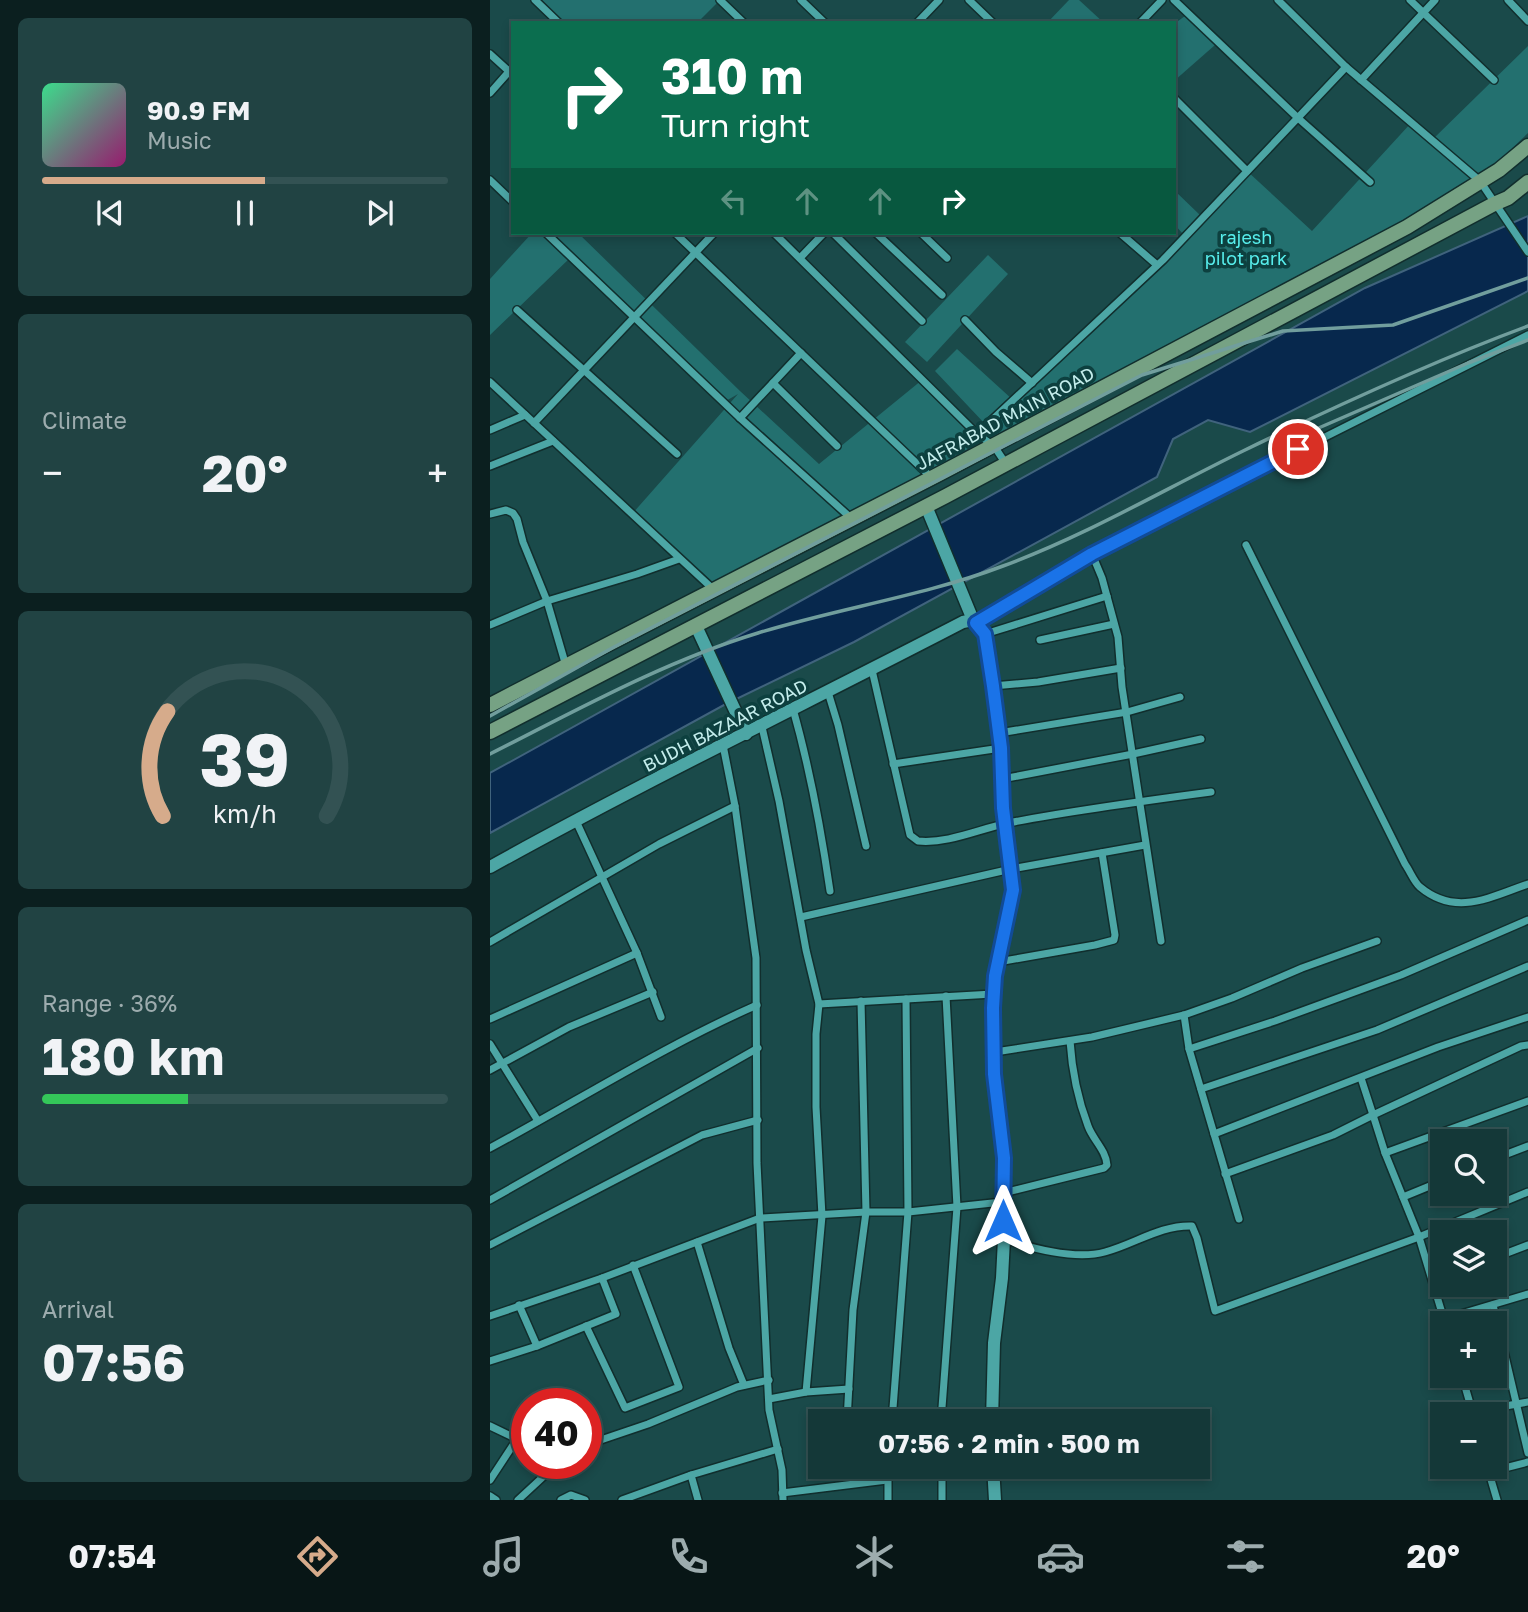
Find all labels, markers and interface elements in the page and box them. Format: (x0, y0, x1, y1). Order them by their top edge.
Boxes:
text: 310 m (661, 46, 803, 105)
icon: right (546, 49, 637, 140)
text: 90.9 FM (147, 95, 250, 126)
text: Turn right (661, 106, 810, 144)
text: Music (147, 126, 212, 154)
icon: left (715, 182, 753, 220)
icon: ahead (788, 182, 826, 220)
icon: ahead (861, 182, 899, 220)
icon: right (934, 182, 972, 220)
icon: previous (91, 194, 129, 232)
icon: pause (226, 194, 264, 232)
icon: next (361, 194, 399, 232)
park label: rajesh pilot park (1205, 226, 1287, 269)
street label: JAFRABAD MAIN ROAD (912, 362, 1098, 474)
text: Climate (42, 406, 127, 434)
pin (1268, 419, 1328, 479)
icon: arrive (1279, 430, 1317, 468)
text: 20° (202, 441, 288, 503)
text: − (42, 450, 63, 495)
text: + (427, 450, 448, 495)
street label: BUDH BAZAAR ROAD (639, 674, 811, 776)
text: 39 (200, 715, 290, 802)
text: km/h (213, 798, 277, 829)
text: Range · 36% (42, 989, 177, 1017)
text: 180 km (42, 1024, 225, 1086)
map controls (1430, 1129, 1507, 1479)
button: search (1430, 1129, 1507, 1206)
position arrow (966, 1184, 1040, 1258)
button: layers (1430, 1220, 1507, 1297)
text: Arrival (42, 1295, 114, 1323)
button: + (1430, 1311, 1507, 1388)
text: 07:56 (42, 1330, 186, 1392)
speed limit sign: 40 (511, 1388, 602, 1479)
button: − (1430, 1402, 1507, 1479)
text: 07:56 · 2 min · 500 m (878, 1428, 1140, 1459)
icon: directions (293, 1532, 342, 1581)
icon: music (479, 1532, 528, 1581)
icon: phone (664, 1532, 713, 1581)
icon: climate (850, 1532, 899, 1581)
icon: car (1036, 1532, 1085, 1581)
icon: filters (1221, 1532, 1270, 1581)
text: 07:54 (68, 1537, 156, 1575)
text: 20° (1407, 1537, 1460, 1575)

